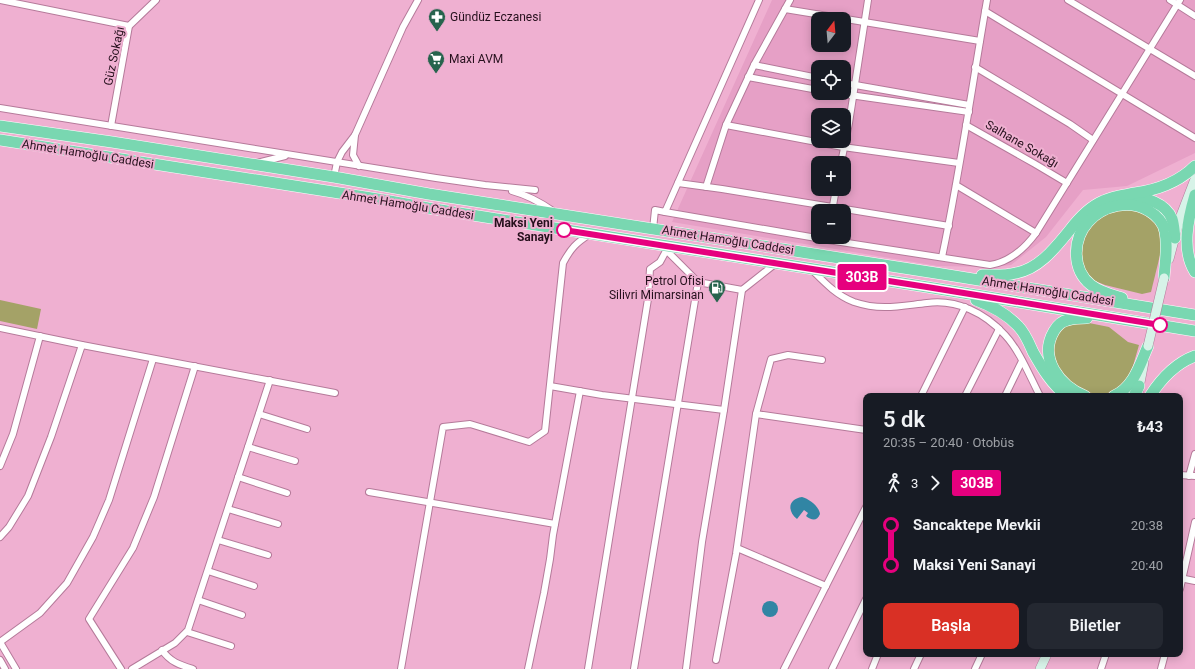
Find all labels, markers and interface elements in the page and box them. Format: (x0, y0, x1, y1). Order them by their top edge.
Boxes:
pharmacy icon: Gündüz Eczanesi (427, 7, 447, 32)
place label: Gündüz Eczanesi (450, 10, 541, 24)
north arrow (811, 12, 851, 52)
map controls (811, 12, 851, 244)
street label: Güz Sokağı (101, 25, 127, 87)
supermarket icon: Maxi AVM (426, 49, 446, 74)
place label: Maxi AVM (449, 52, 503, 66)
button: locate (811, 60, 851, 100)
button: layers (811, 108, 851, 148)
street label: Salhane Sokağı (983, 117, 1061, 171)
street label: Ahmet Hamoğlu Caddesi (21, 137, 155, 171)
button: + (811, 156, 851, 196)
street label: Ahmet Hamoğlu Caddesi (341, 188, 475, 222)
button: − (811, 204, 851, 244)
place label: Maksi Yeni Sanayi (494, 216, 553, 244)
marker: Maksi Yeni Sanayi (556, 222, 572, 238)
street label: Ahmet Hamoğlu Caddesi (661, 223, 795, 257)
line badge: 303B (834, 264, 890, 290)
text: 303B (845, 269, 879, 285)
place label: Petrol Ofisi Silivri Mimarsinan (609, 274, 704, 302)
street label: Ahmet Hamoğlu Caddesi (981, 274, 1115, 308)
fuel station icon: Petrol Ofisi Silivri Mimarsinan (707, 278, 727, 303)
unlabelled marker (1152, 317, 1168, 333)
text: 5 dk (883, 407, 925, 432)
text: ₺43 (1137, 418, 1163, 436)
text: 20:35 – 20:40 · Otobüs (883, 435, 1014, 450)
icon: walk (883, 472, 905, 494)
icon: forward (924, 472, 946, 494)
text: 303B (960, 475, 993, 491)
text: 3 (911, 476, 918, 491)
text: Sancaktepe Mevkii (913, 516, 1041, 534)
text: 20:38 (1131, 518, 1163, 533)
text: Maksi Yeni Sanayi (913, 556, 1036, 574)
text: 20:40 (1131, 558, 1163, 573)
button: Başla (883, 603, 1019, 649)
button: Biletler (1027, 603, 1163, 649)

